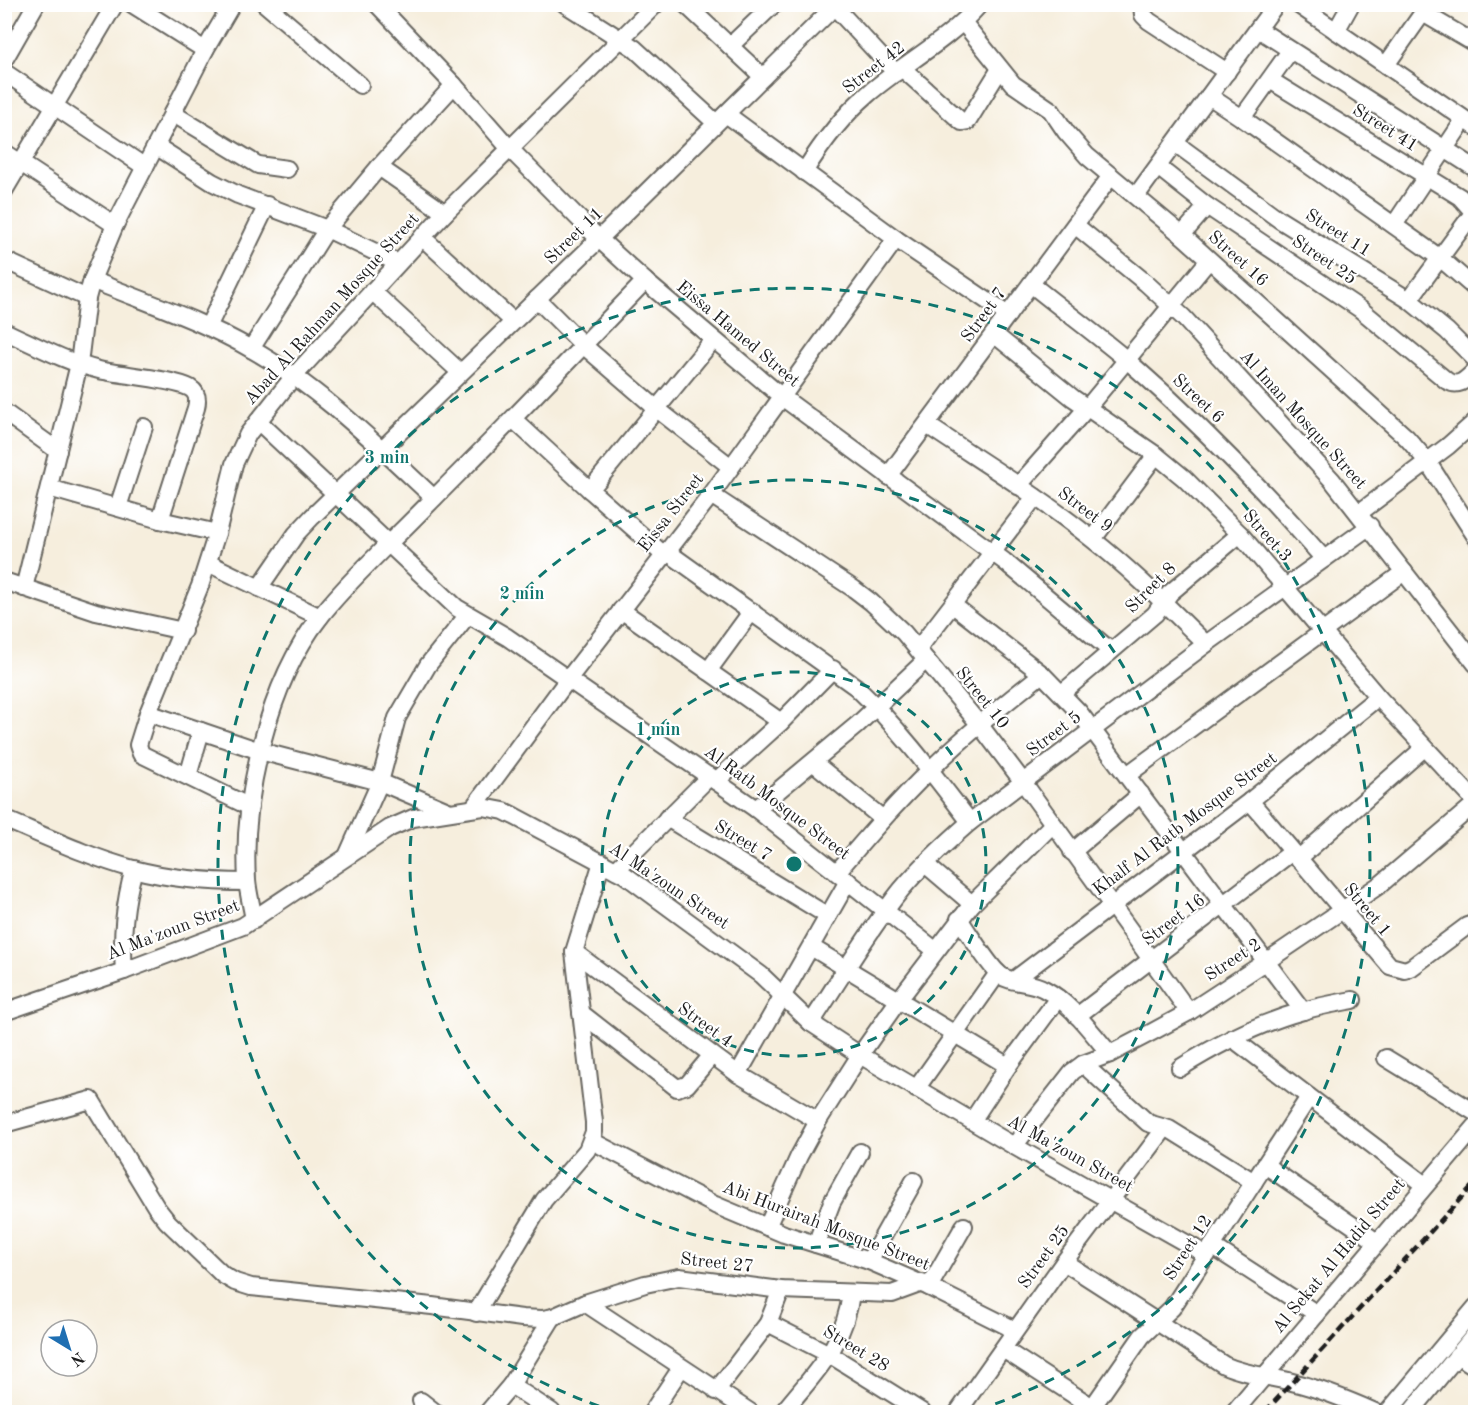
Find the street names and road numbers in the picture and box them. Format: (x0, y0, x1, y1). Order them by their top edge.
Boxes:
street label: Street 42 (839, 38, 909, 98)
street label: Street 41 (1349, 101, 1421, 155)
street label: Street 11 (541, 204, 607, 268)
street label: Street 11 (1302, 206, 1374, 260)
street label: Abad Al Rahman Mosque Street (241, 210, 423, 408)
street label: Street 16 (1205, 228, 1271, 290)
street label: Street 25 (1288, 232, 1360, 288)
street label: Eissa Hamed Street (673, 277, 803, 391)
street label: Street 7 (958, 284, 1010, 346)
street label: Al Iman Mosque Street (1236, 347, 1370, 493)
street label: Street 6 (1169, 371, 1227, 427)
street label: Eissa Street (635, 470, 707, 556)
street label: Street 9 (1054, 484, 1116, 536)
street label: Street 3 (1239, 506, 1295, 566)
street label: Street 8 (1122, 559, 1180, 617)
street label: Street 10 (952, 664, 1012, 732)
street label: Street 5 (1023, 708, 1085, 760)
street label: Al Ratb Mosque Street (701, 742, 853, 864)
street label: Khalf Al Ratb Mosque Street (1089, 749, 1281, 899)
street label: Street 7 (711, 817, 775, 865)
street label: Al Ma'zoun Street (606, 839, 732, 933)
street label: Street 1 (1340, 880, 1394, 940)
street label: Street 16 (1139, 891, 1209, 949)
street label: Al Ma'zoun Street (104, 896, 242, 964)
street label: Street 2 (1202, 935, 1264, 985)
street label: Street 4 (674, 999, 736, 1051)
street label: Al Ma'zoun Street (1004, 1112, 1136, 1196)
street label: Al Sekat Al Hadid Street (1269, 1175, 1409, 1337)
street label: Abi Hurairah Mosque Street (720, 1178, 932, 1274)
street label: Street 12 (1160, 1212, 1216, 1284)
street label: Street 25 (1015, 1222, 1073, 1292)
street label: Street 27 (679, 1250, 755, 1276)
street label: Street 28 (820, 1322, 892, 1376)

